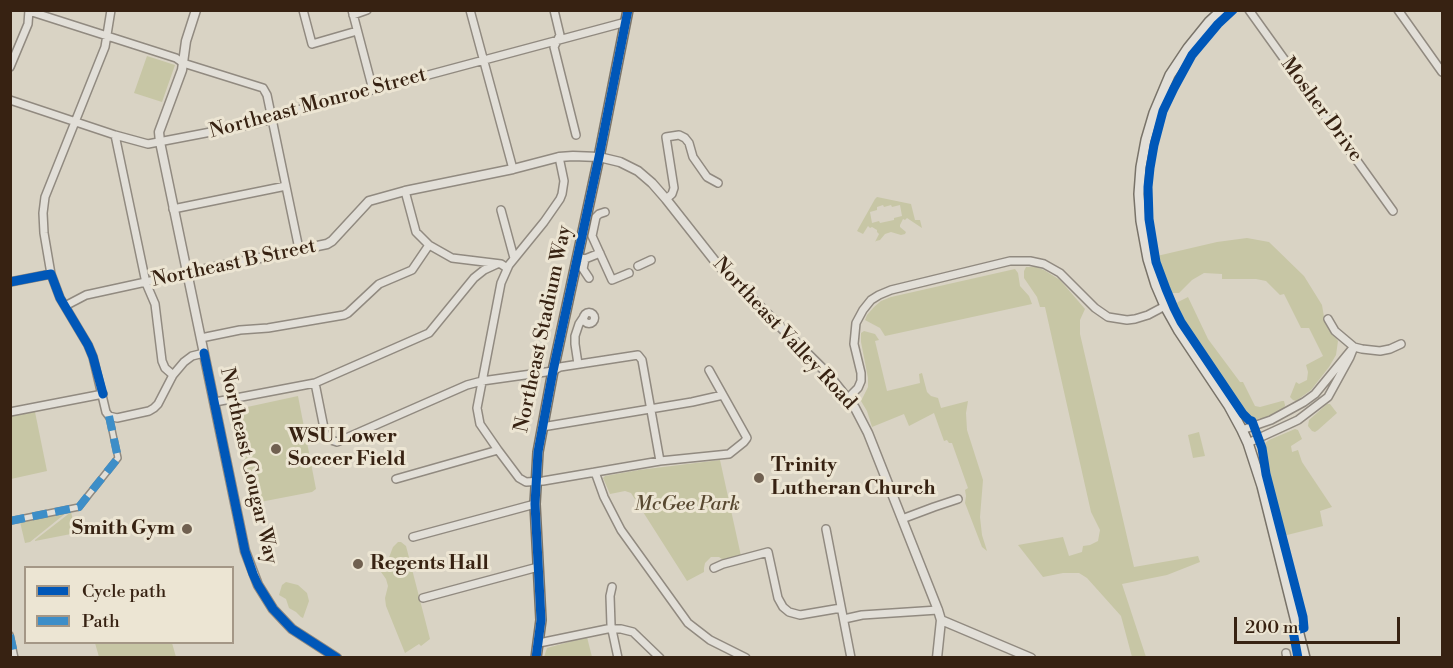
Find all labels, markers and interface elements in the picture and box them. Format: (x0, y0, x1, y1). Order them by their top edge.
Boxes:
street label: Mosher Drive (1275, 53, 1367, 167)
street label: Northeast Monroe Street (207, 63, 429, 145)
street label: Northeast Stadium Way (510, 223, 578, 435)
street label: Northeast B Street (150, 235, 318, 293)
street label: Northeast Valley Road (707, 253, 861, 415)
street label: Northeast Cougar Way (214, 365, 282, 567)
place label: WSU Lower Soccer Field (288, 425, 406, 472)
marker: WSU Lower Soccer Field (269, 442, 283, 456)
place label: Trinity Lutheran Church (771, 454, 936, 501)
marker: Trinity Lutheran Church (752, 471, 766, 485)
park label: McGee Park (634, 493, 740, 517)
place label: Smith Gym (72, 517, 175, 541)
marker: Smith Gym (180, 522, 194, 536)
place label: Regents Hall (370, 552, 489, 576)
marker: Regents Hall (351, 557, 365, 571)
legend (24, 566, 234, 644)
text: Cycle path (82, 580, 166, 603)
scale bar (1237, 605, 1404, 643)
text: Path (82, 610, 120, 633)
text: 200 m (1245, 616, 1299, 639)

